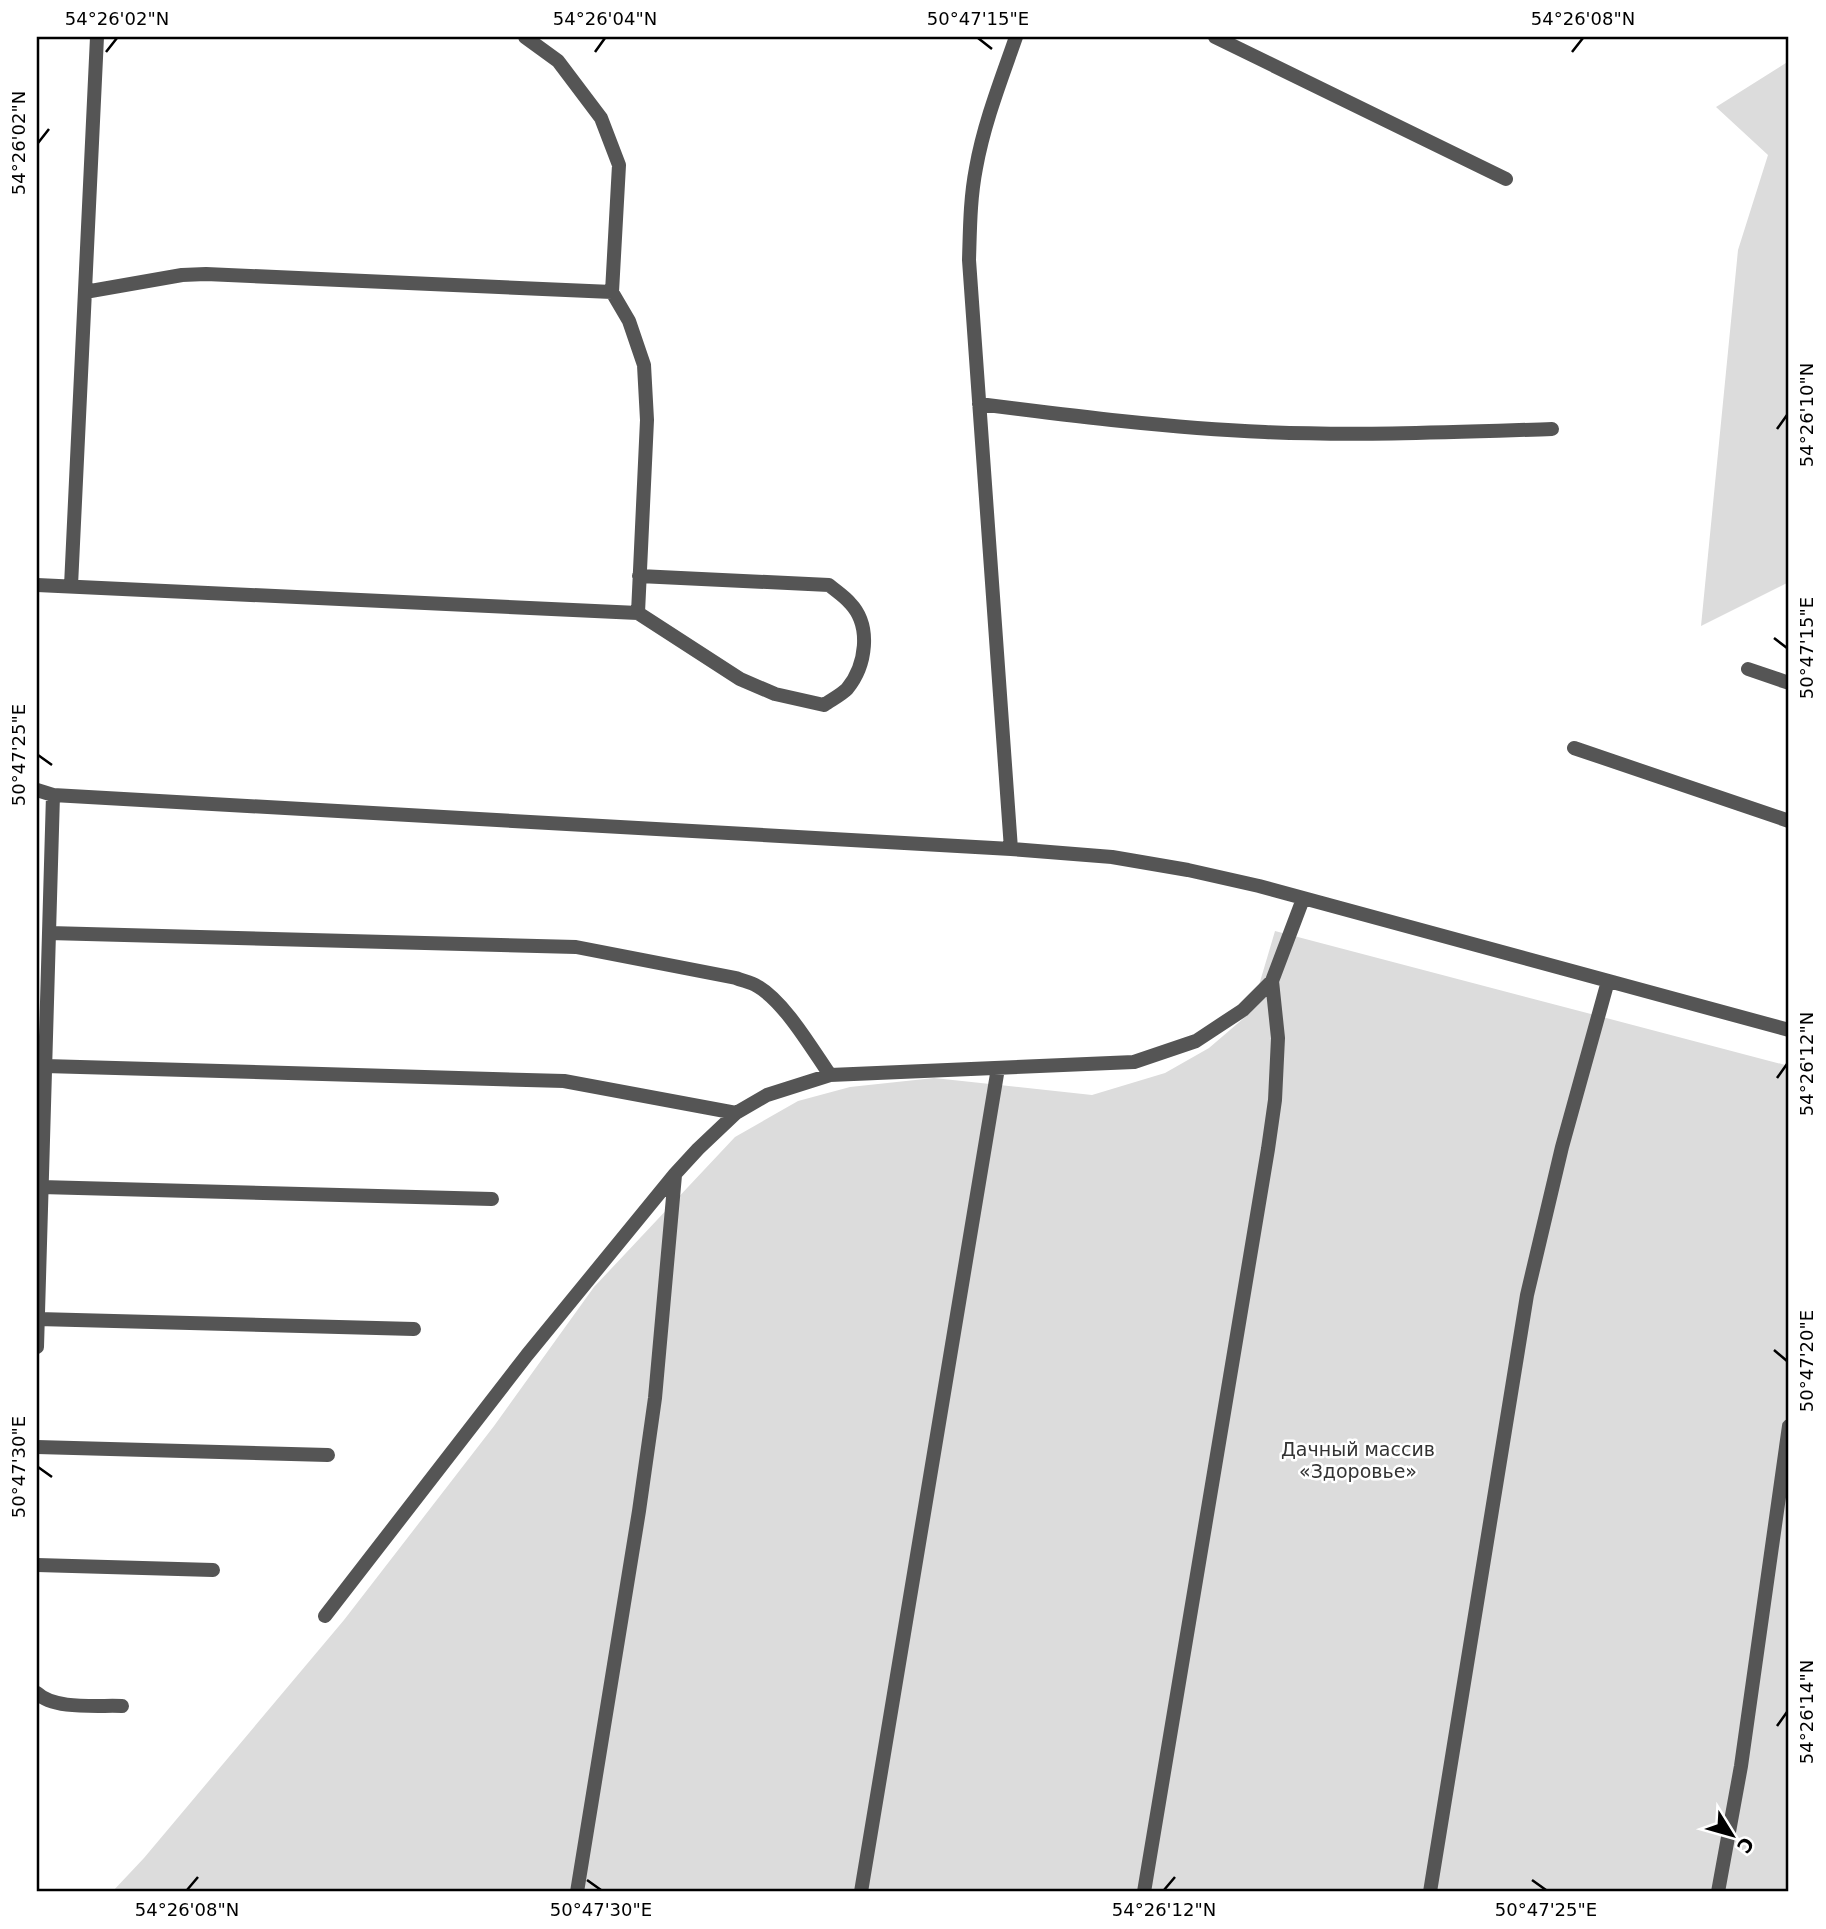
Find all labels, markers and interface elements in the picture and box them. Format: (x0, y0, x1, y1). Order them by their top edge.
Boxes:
text: 54°26'02"N (65, 8, 169, 29)
text: 54°26'04"N (553, 8, 657, 29)
text: 50°47'15"E (927, 8, 1029, 29)
text: 54°26'08"N (1531, 8, 1635, 29)
text: 54°26'02"N (8, 91, 29, 195)
text: 54°26'10"N (1796, 363, 1817, 467)
text: 50°47'15"E (1796, 597, 1817, 699)
text: 50°47'25"E (8, 704, 29, 806)
text: 54°26'12"N (1796, 1012, 1817, 1116)
text: 50°47'20"E (1796, 1310, 1817, 1412)
text: 50°47'30"E (8, 1416, 29, 1518)
park label: Дачный массив «Здоровье» (1281, 1438, 1435, 1482)
text: 54°26'14"N (1796, 1660, 1817, 1764)
north arrow (1696, 1800, 1766, 1870)
text: С (1733, 1833, 1759, 1857)
text: 54°26'08"N (135, 1899, 239, 1920)
text: 50°47'30"E (550, 1899, 652, 1920)
text: 54°26'12"N (1112, 1899, 1216, 1920)
text: 50°47'25"E (1495, 1899, 1597, 1920)

